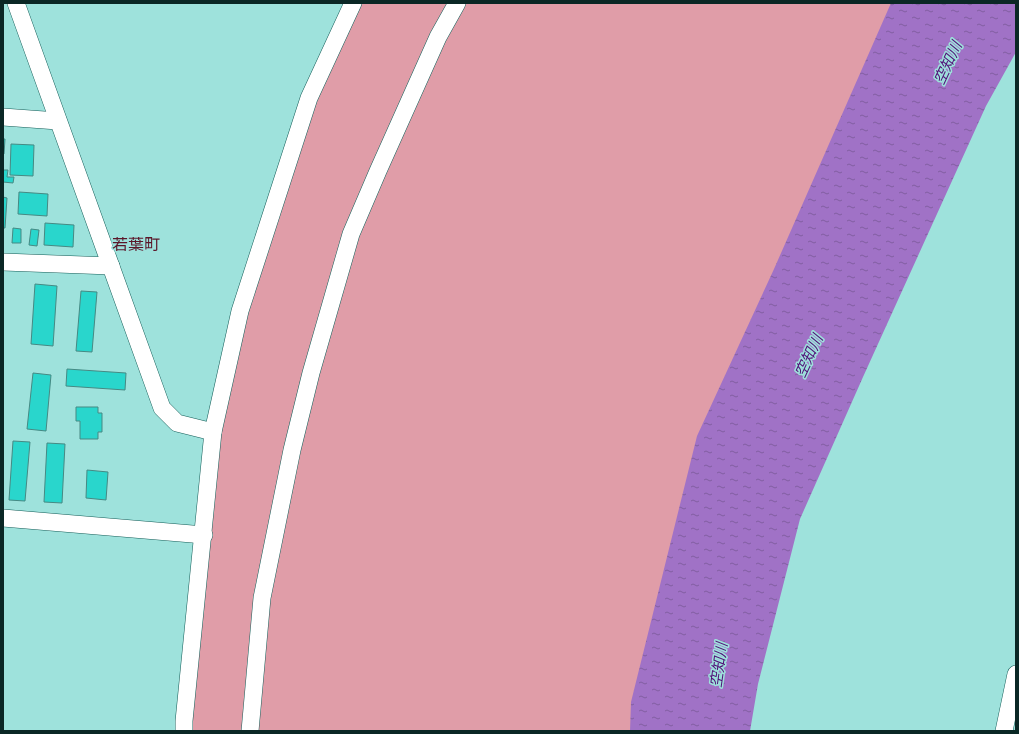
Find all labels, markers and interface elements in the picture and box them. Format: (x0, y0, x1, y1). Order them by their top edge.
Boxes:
water label: 空知川 (929, 36, 968, 88)
district label: 若葉町 (112, 233, 160, 256)
water label: 空知川 (790, 329, 829, 381)
water label: 空知川 (705, 639, 733, 689)

